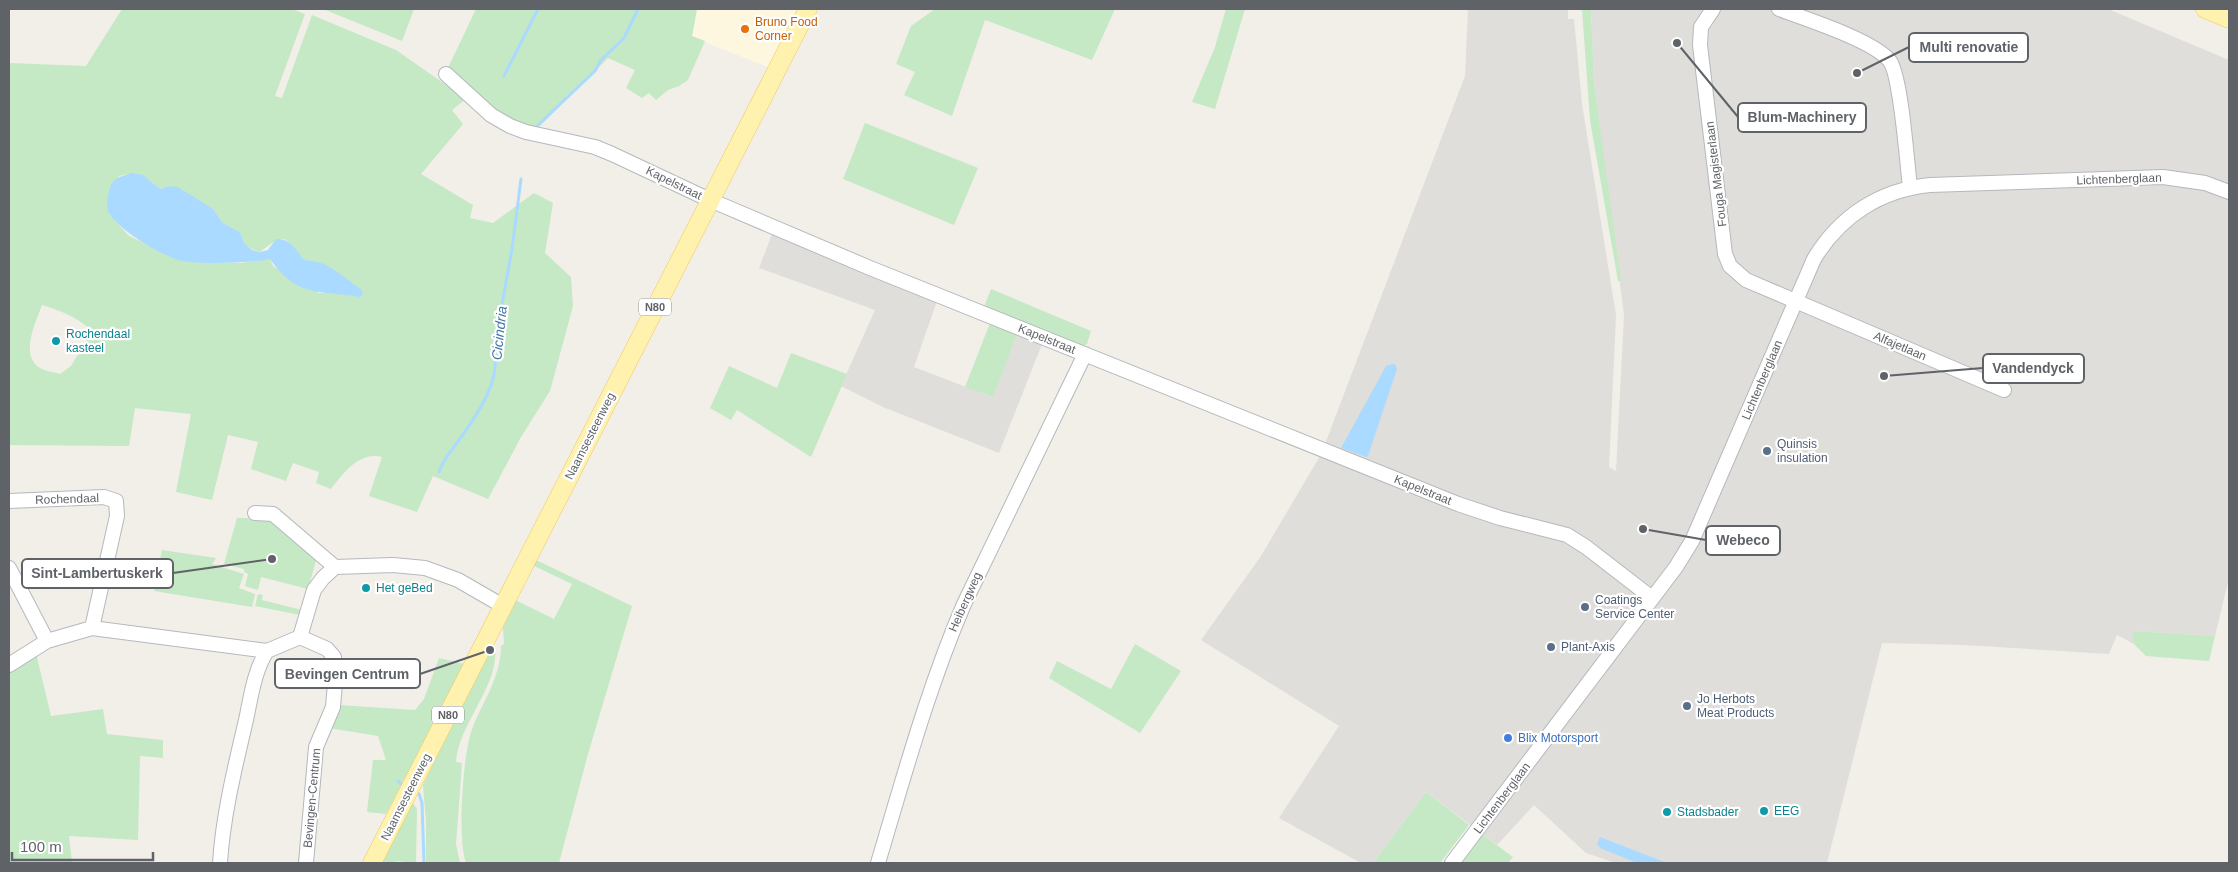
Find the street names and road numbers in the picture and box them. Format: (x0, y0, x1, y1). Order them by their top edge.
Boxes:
street label: Fouga Magisterlaan (1703, 121, 1729, 227)
street label: Kapelstraat (644, 163, 705, 203)
street label: Lichtenberglaan (2076, 171, 2162, 187)
road number: N80 (639, 298, 671, 316)
street label: Kapelstraat (1016, 321, 1078, 357)
street label: Alfajetlaan (1871, 329, 1929, 363)
street label: Lichtenberglaan (1739, 338, 1785, 422)
street label: Naamsesteenweg (562, 390, 618, 482)
street label: Kapelstraat (1392, 472, 1454, 508)
street label: Rochendaal (35, 491, 99, 507)
street label: Heibergweg (946, 570, 984, 634)
road number: N80 (432, 706, 464, 724)
street label: Bevingen-Centrum (301, 748, 323, 848)
street label: Naamsesteenweg (378, 751, 434, 843)
street label: Lichtenberglaan (1471, 760, 1533, 836)

